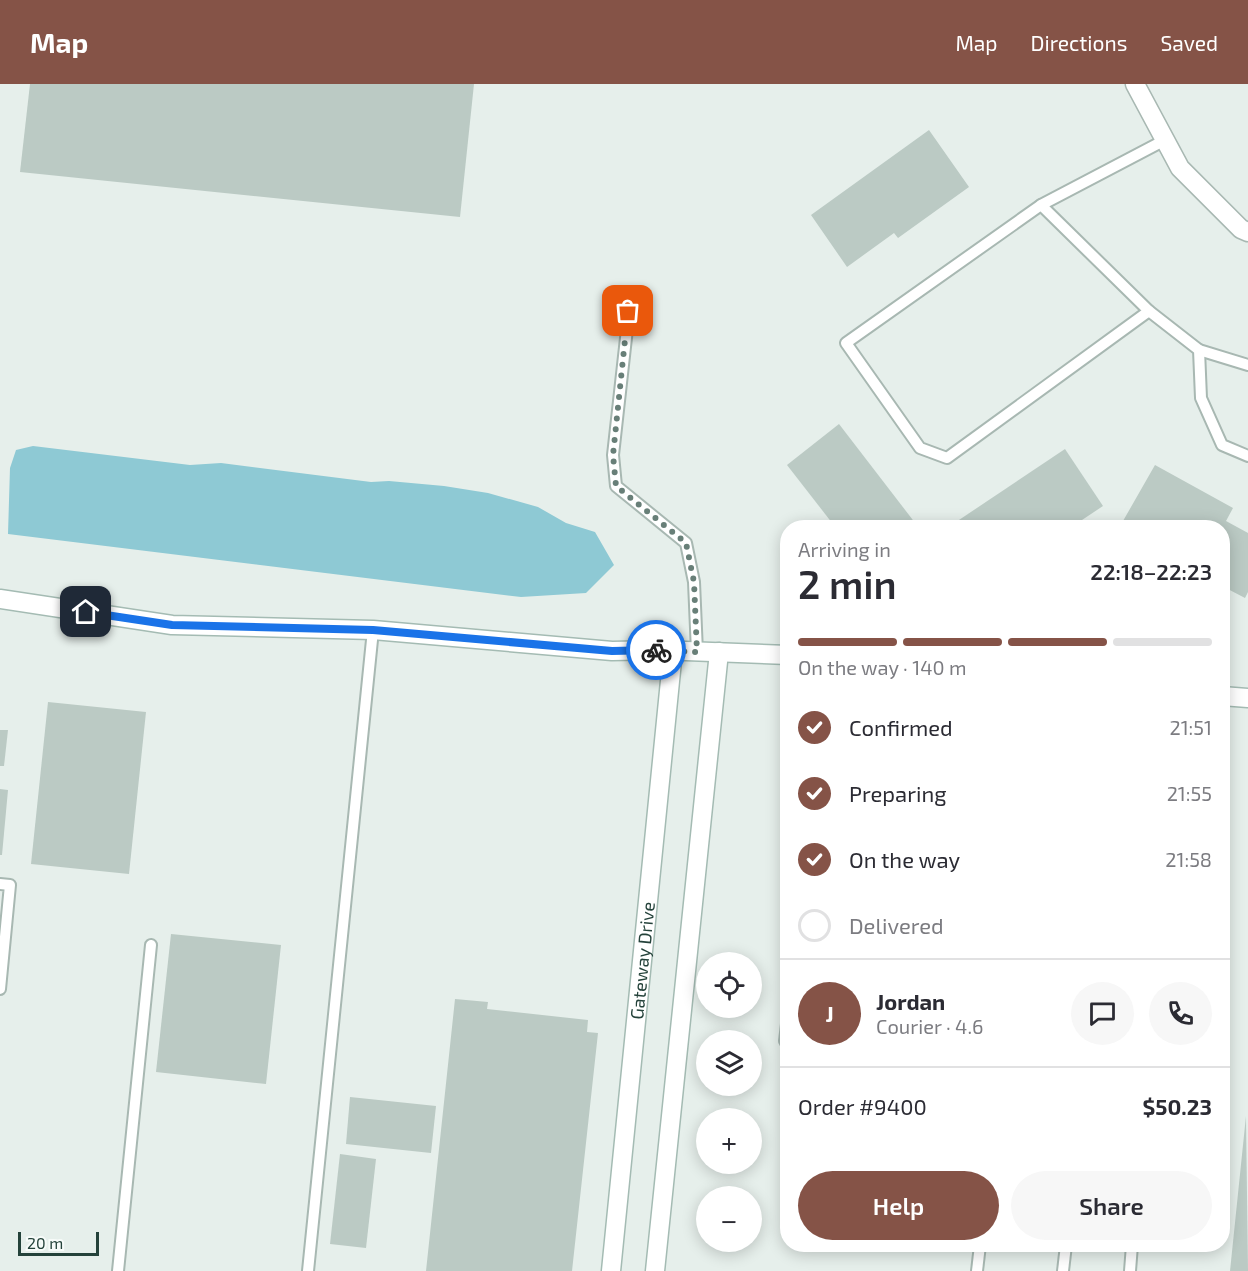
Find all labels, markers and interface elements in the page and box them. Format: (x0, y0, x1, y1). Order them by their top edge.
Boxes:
text: Map (30, 25, 88, 59)
text: Map (955, 30, 998, 55)
text: Directions (1031, 30, 1127, 55)
text: Saved (1160, 30, 1218, 55)
pin (602, 285, 653, 336)
icon: bag (611, 294, 644, 327)
text: Arriving in (798, 537, 891, 561)
text: 22:18–22:23 (1090, 558, 1212, 584)
text: 2 min (798, 560, 897, 607)
pin (60, 586, 111, 637)
icon: home (69, 595, 102, 628)
courier (626, 620, 686, 680)
icon: bike (640, 634, 673, 667)
text: On the way · 140 m (798, 655, 967, 679)
icon: check (798, 711, 831, 744)
text: Confirmed (849, 714, 953, 740)
text: 21:51 (1169, 715, 1212, 739)
icon: check (798, 777, 831, 810)
text: Preparing (849, 780, 947, 806)
text: 21:55 (1167, 781, 1212, 805)
icon: check (798, 843, 831, 876)
text: On the way (849, 846, 960, 872)
text: 21:58 (1165, 847, 1212, 871)
street label: Gateway Drive (625, 901, 659, 1021)
text: Delivered (849, 912, 944, 938)
map controls (696, 952, 762, 1252)
button: locate (696, 952, 762, 1018)
button: chat (1071, 982, 1134, 1045)
button: phone (1149, 982, 1212, 1045)
text: Jordan (876, 988, 945, 1014)
text: J (825, 1000, 834, 1026)
text: Courier · 4.6 (876, 1014, 983, 1038)
button: layers (696, 1030, 762, 1096)
text: Order #9400 (798, 1093, 927, 1119)
text: $50.23 (1143, 1093, 1212, 1119)
button: + (696, 1108, 762, 1174)
button: Help (798, 1171, 999, 1240)
button: Share (1011, 1171, 1212, 1240)
button: − (696, 1186, 762, 1252)
scale bar (18, 1229, 99, 1256)
text: 20 m (27, 1233, 63, 1252)

